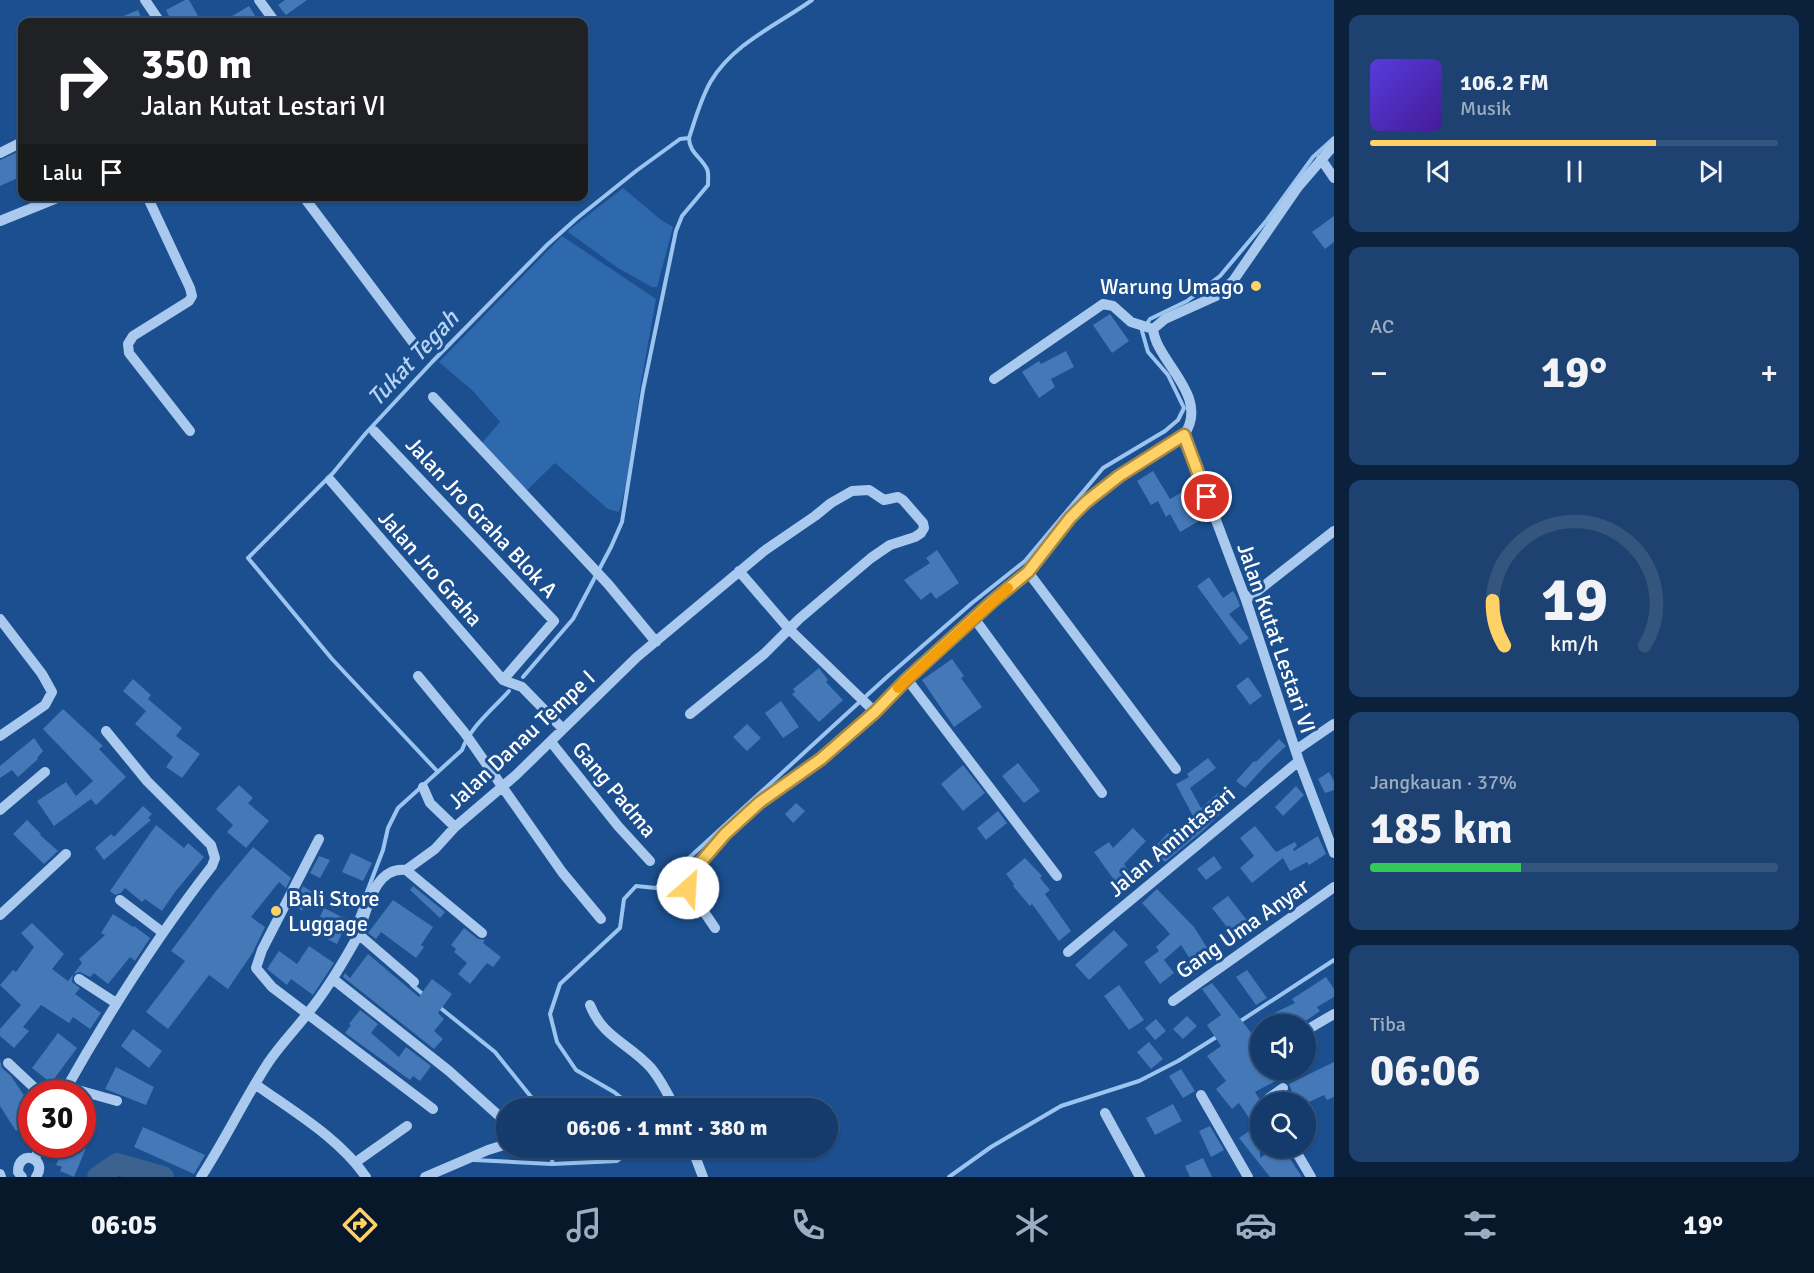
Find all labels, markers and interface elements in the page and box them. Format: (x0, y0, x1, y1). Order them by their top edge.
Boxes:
text: 350 m (141, 39, 252, 90)
icon: right (42, 42, 120, 120)
text: 106.2 FM (1460, 69, 1549, 96)
text: Jalan Kutat Lestari VI (141, 90, 386, 123)
text: Musik (1460, 96, 1511, 121)
icon: previous (1422, 155, 1455, 188)
icon: pause (1558, 155, 1591, 188)
icon: next (1694, 155, 1727, 188)
icon: arrive (95, 156, 128, 189)
text: Lalu (42, 159, 83, 186)
place label: Warung Umago (1100, 273, 1244, 300)
marker: Warung Umago (1249, 279, 1263, 293)
water label: Tukat Tegah (361, 303, 466, 412)
text: AC (1370, 314, 1394, 339)
text: 19° (1541, 345, 1607, 400)
text: − (1370, 353, 1388, 394)
text: + (1760, 353, 1778, 394)
street label: Jalan Jro Graha Blok A (401, 431, 563, 603)
pin (1181, 471, 1232, 522)
icon: arrive (1190, 480, 1223, 513)
street label: Jalan Jro Graha (373, 505, 489, 631)
street label: Jalan Kutat Lestari VI (1231, 539, 1322, 737)
text: 19 (1540, 561, 1608, 638)
text: km/h (1550, 631, 1598, 657)
street label: Jalan Danau Tempe I (442, 664, 601, 815)
street label: Gang Padma (567, 736, 663, 843)
text: Jangkauan · 37% (1370, 770, 1517, 795)
street label: Jalan Amintasari (1102, 780, 1240, 902)
text: 185 km (1370, 801, 1513, 856)
position arrow (656, 856, 720, 920)
street label: Gang Uma Anyar (1171, 873, 1314, 984)
place label: Bali Store Luggage (288, 885, 379, 937)
marker: Bali Store Luggage (269, 904, 283, 918)
text: Tiba (1370, 1012, 1406, 1037)
map controls (1250, 1014, 1316, 1158)
button: sound (1250, 1014, 1316, 1080)
text: 06:06 (1370, 1043, 1480, 1098)
speed limit sign: 30 (18, 1080, 96, 1158)
button: search (1250, 1092, 1316, 1158)
text: 06:06 · 1 mnt · 380 m (567, 1114, 767, 1141)
icon: directions (339, 1204, 381, 1246)
icon: music (563, 1204, 605, 1246)
icon: phone (787, 1204, 829, 1246)
icon: climate (1011, 1204, 1053, 1246)
icon: car (1235, 1204, 1277, 1246)
icon: filters (1459, 1204, 1501, 1246)
text: 06:05 (91, 1209, 157, 1242)
text: 19° (1683, 1209, 1723, 1242)

